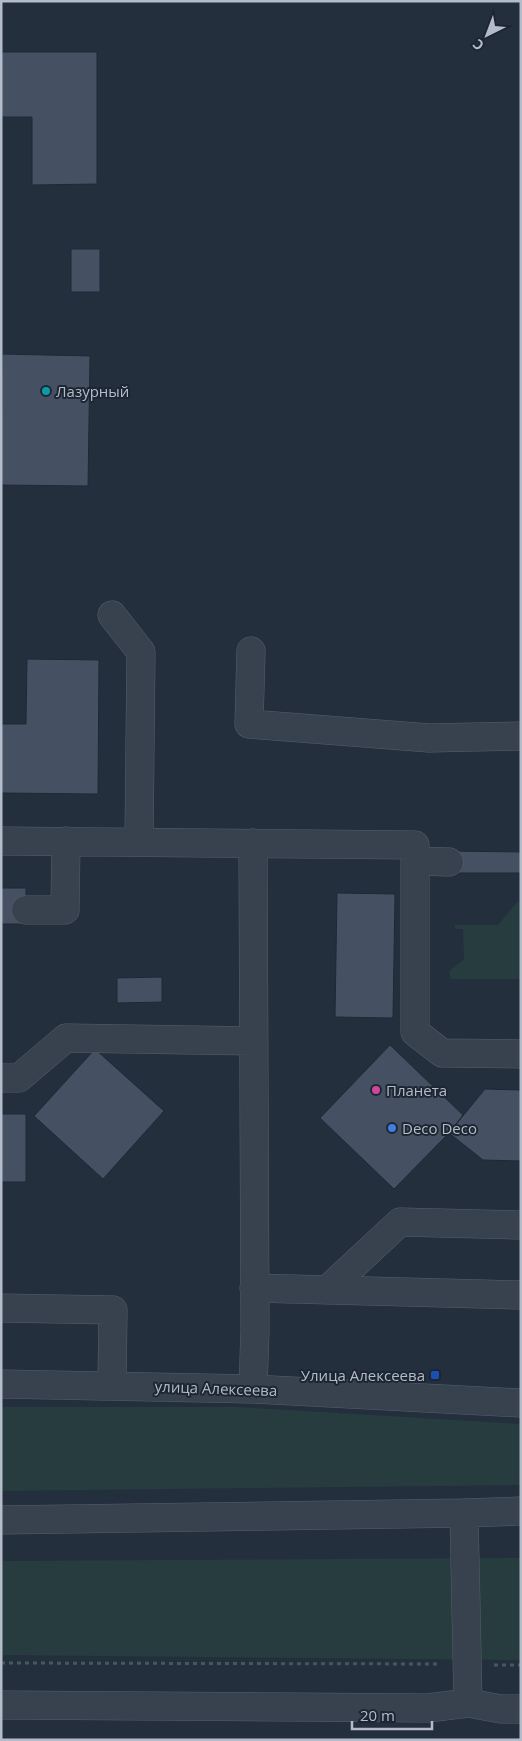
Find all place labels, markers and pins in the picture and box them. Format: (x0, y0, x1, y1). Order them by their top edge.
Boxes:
place label: Лазурный (56, 381, 129, 401)
marker: Лазурный (40, 385, 52, 397)
place label: Планета (386, 1080, 447, 1100)
marker: Планета (370, 1084, 382, 1096)
place label: Deco Deco (402, 1118, 477, 1138)
marker: Deco Deco (386, 1122, 398, 1134)
place label: Улица Алексеева (301, 1365, 425, 1385)
marker: Улица Алексеева (429, 1369, 441, 1381)

